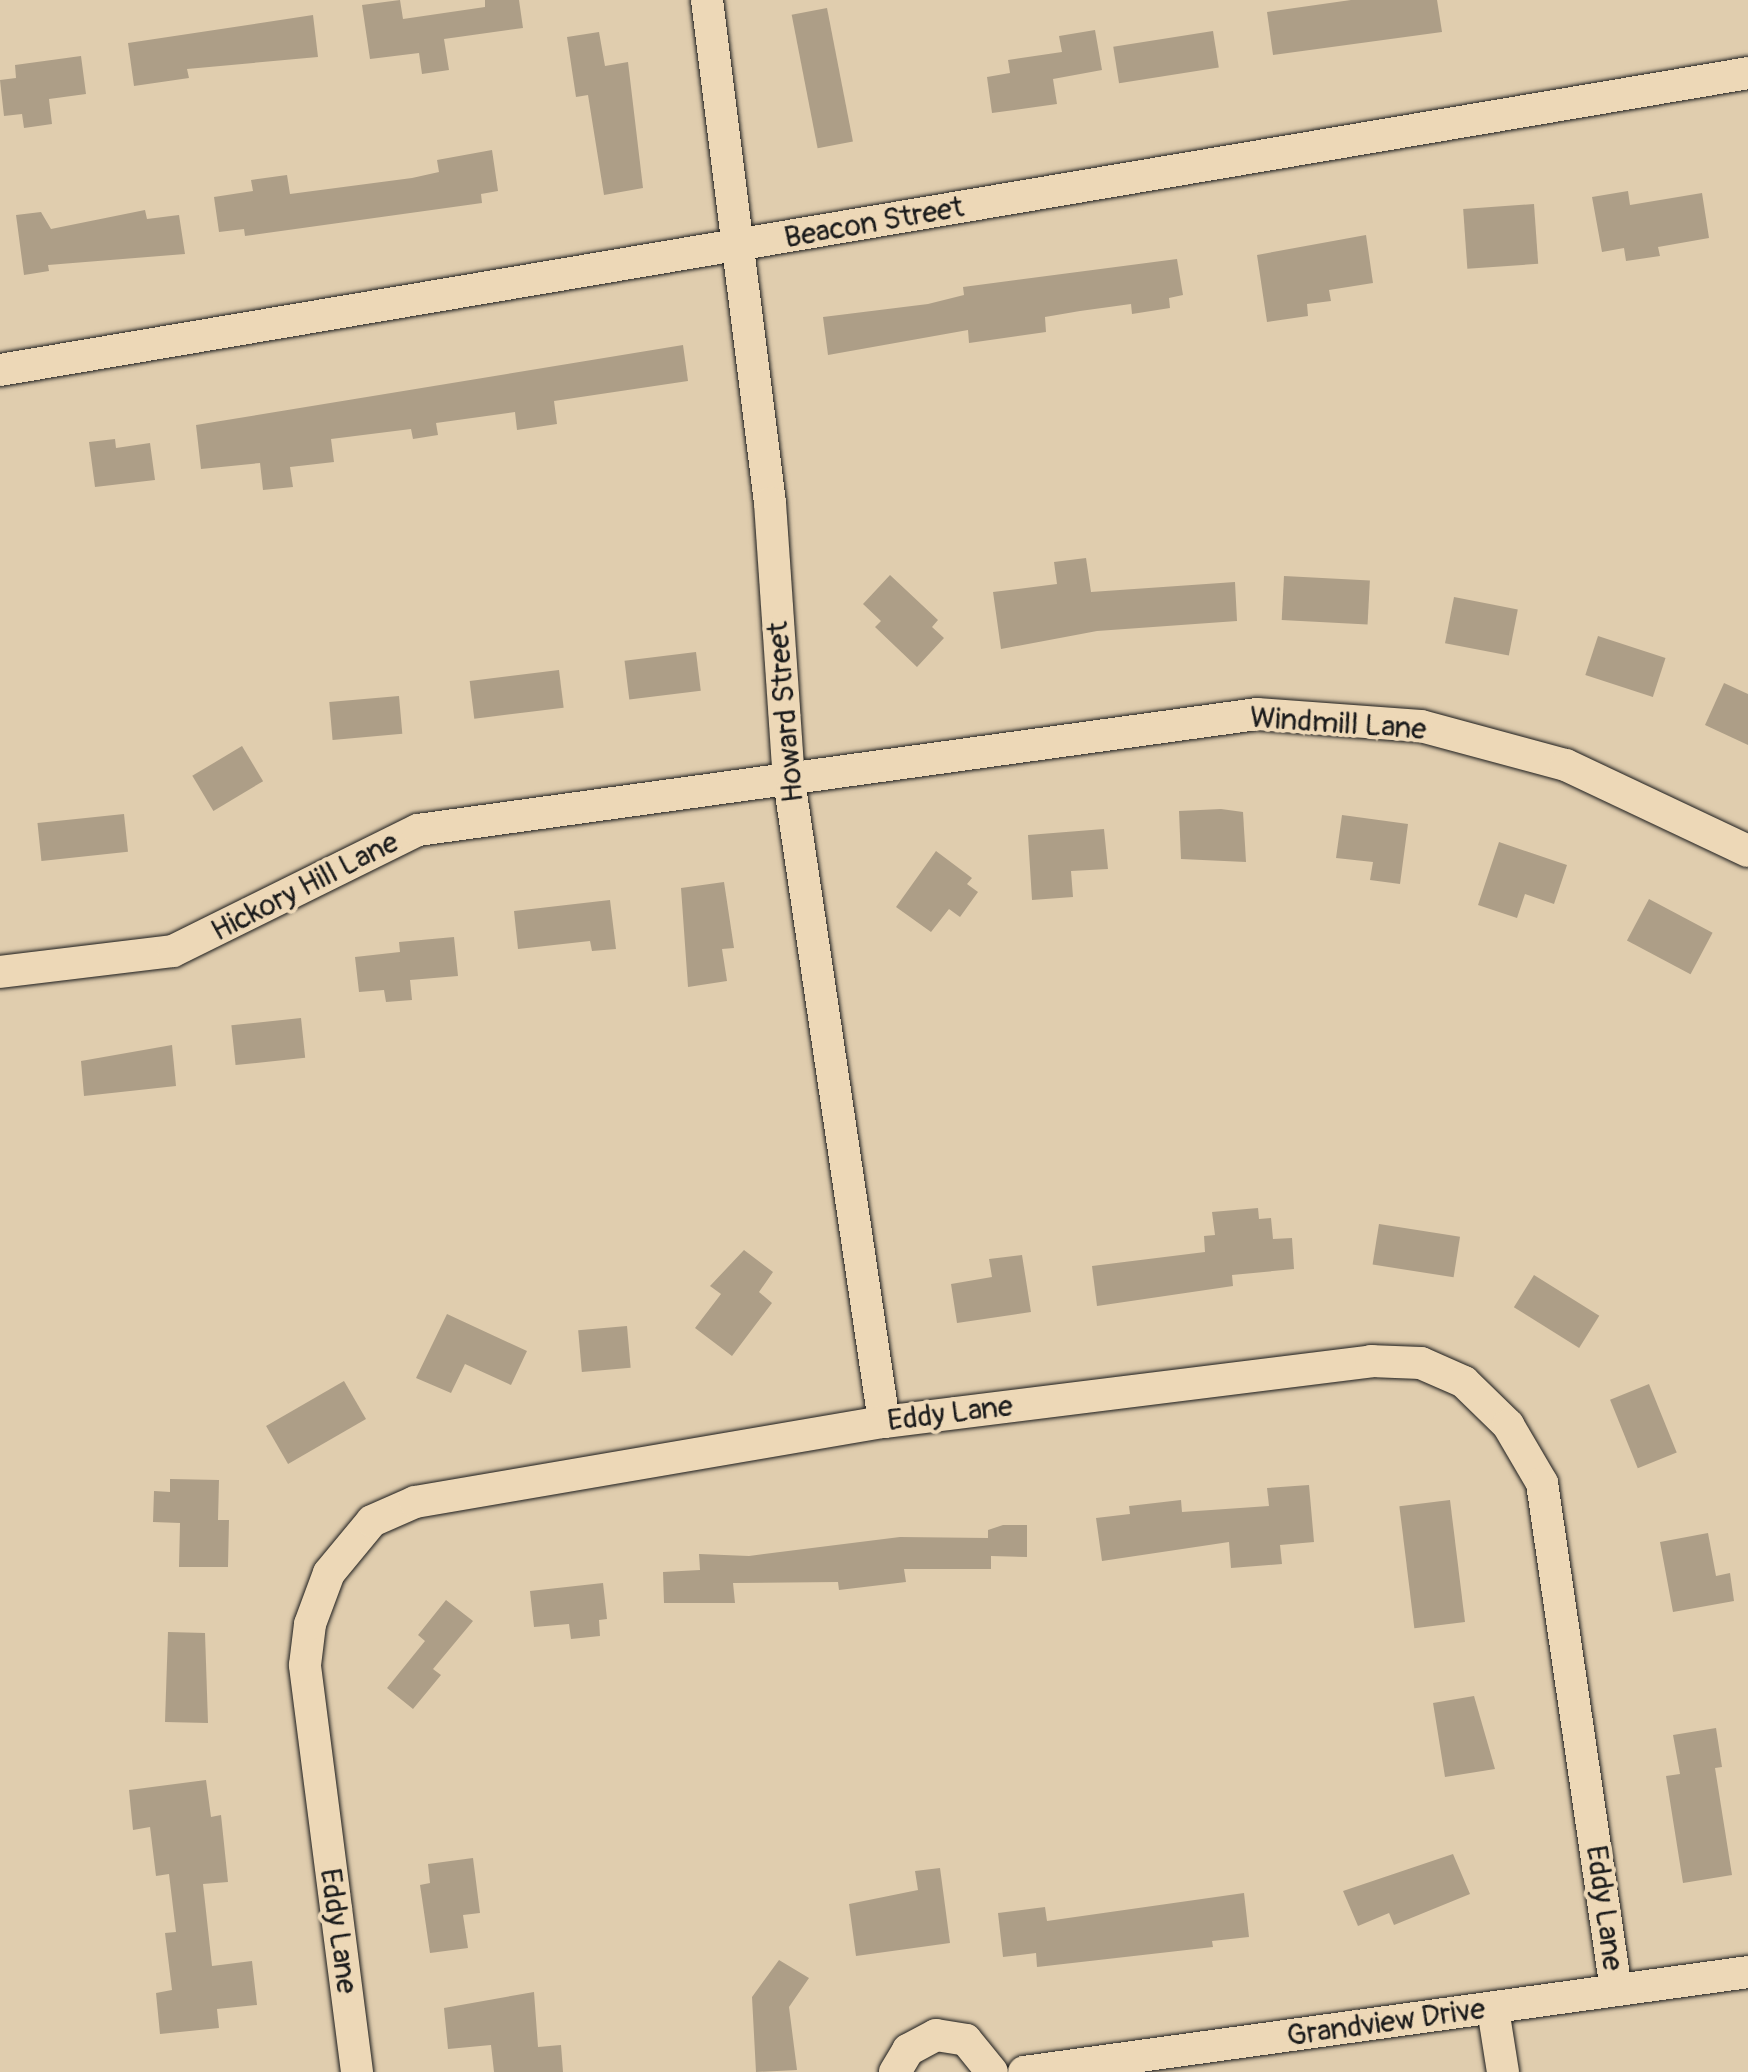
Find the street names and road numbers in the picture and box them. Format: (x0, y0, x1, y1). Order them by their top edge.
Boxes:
street label: Beacon Street (781, 190, 967, 256)
street label: Howard Street (760, 620, 812, 804)
street label: Windmill Lane (1249, 700, 1427, 748)
street label: Hickory Hill Lane (205, 824, 405, 950)
street label: Eddy Lane (885, 1388, 1015, 1440)
street label: Eddy Lane (1577, 1843, 1631, 1973)
street label: Eddy Lane (311, 1866, 365, 1996)
street label: Grandview Drive (1285, 1991, 1487, 2055)

